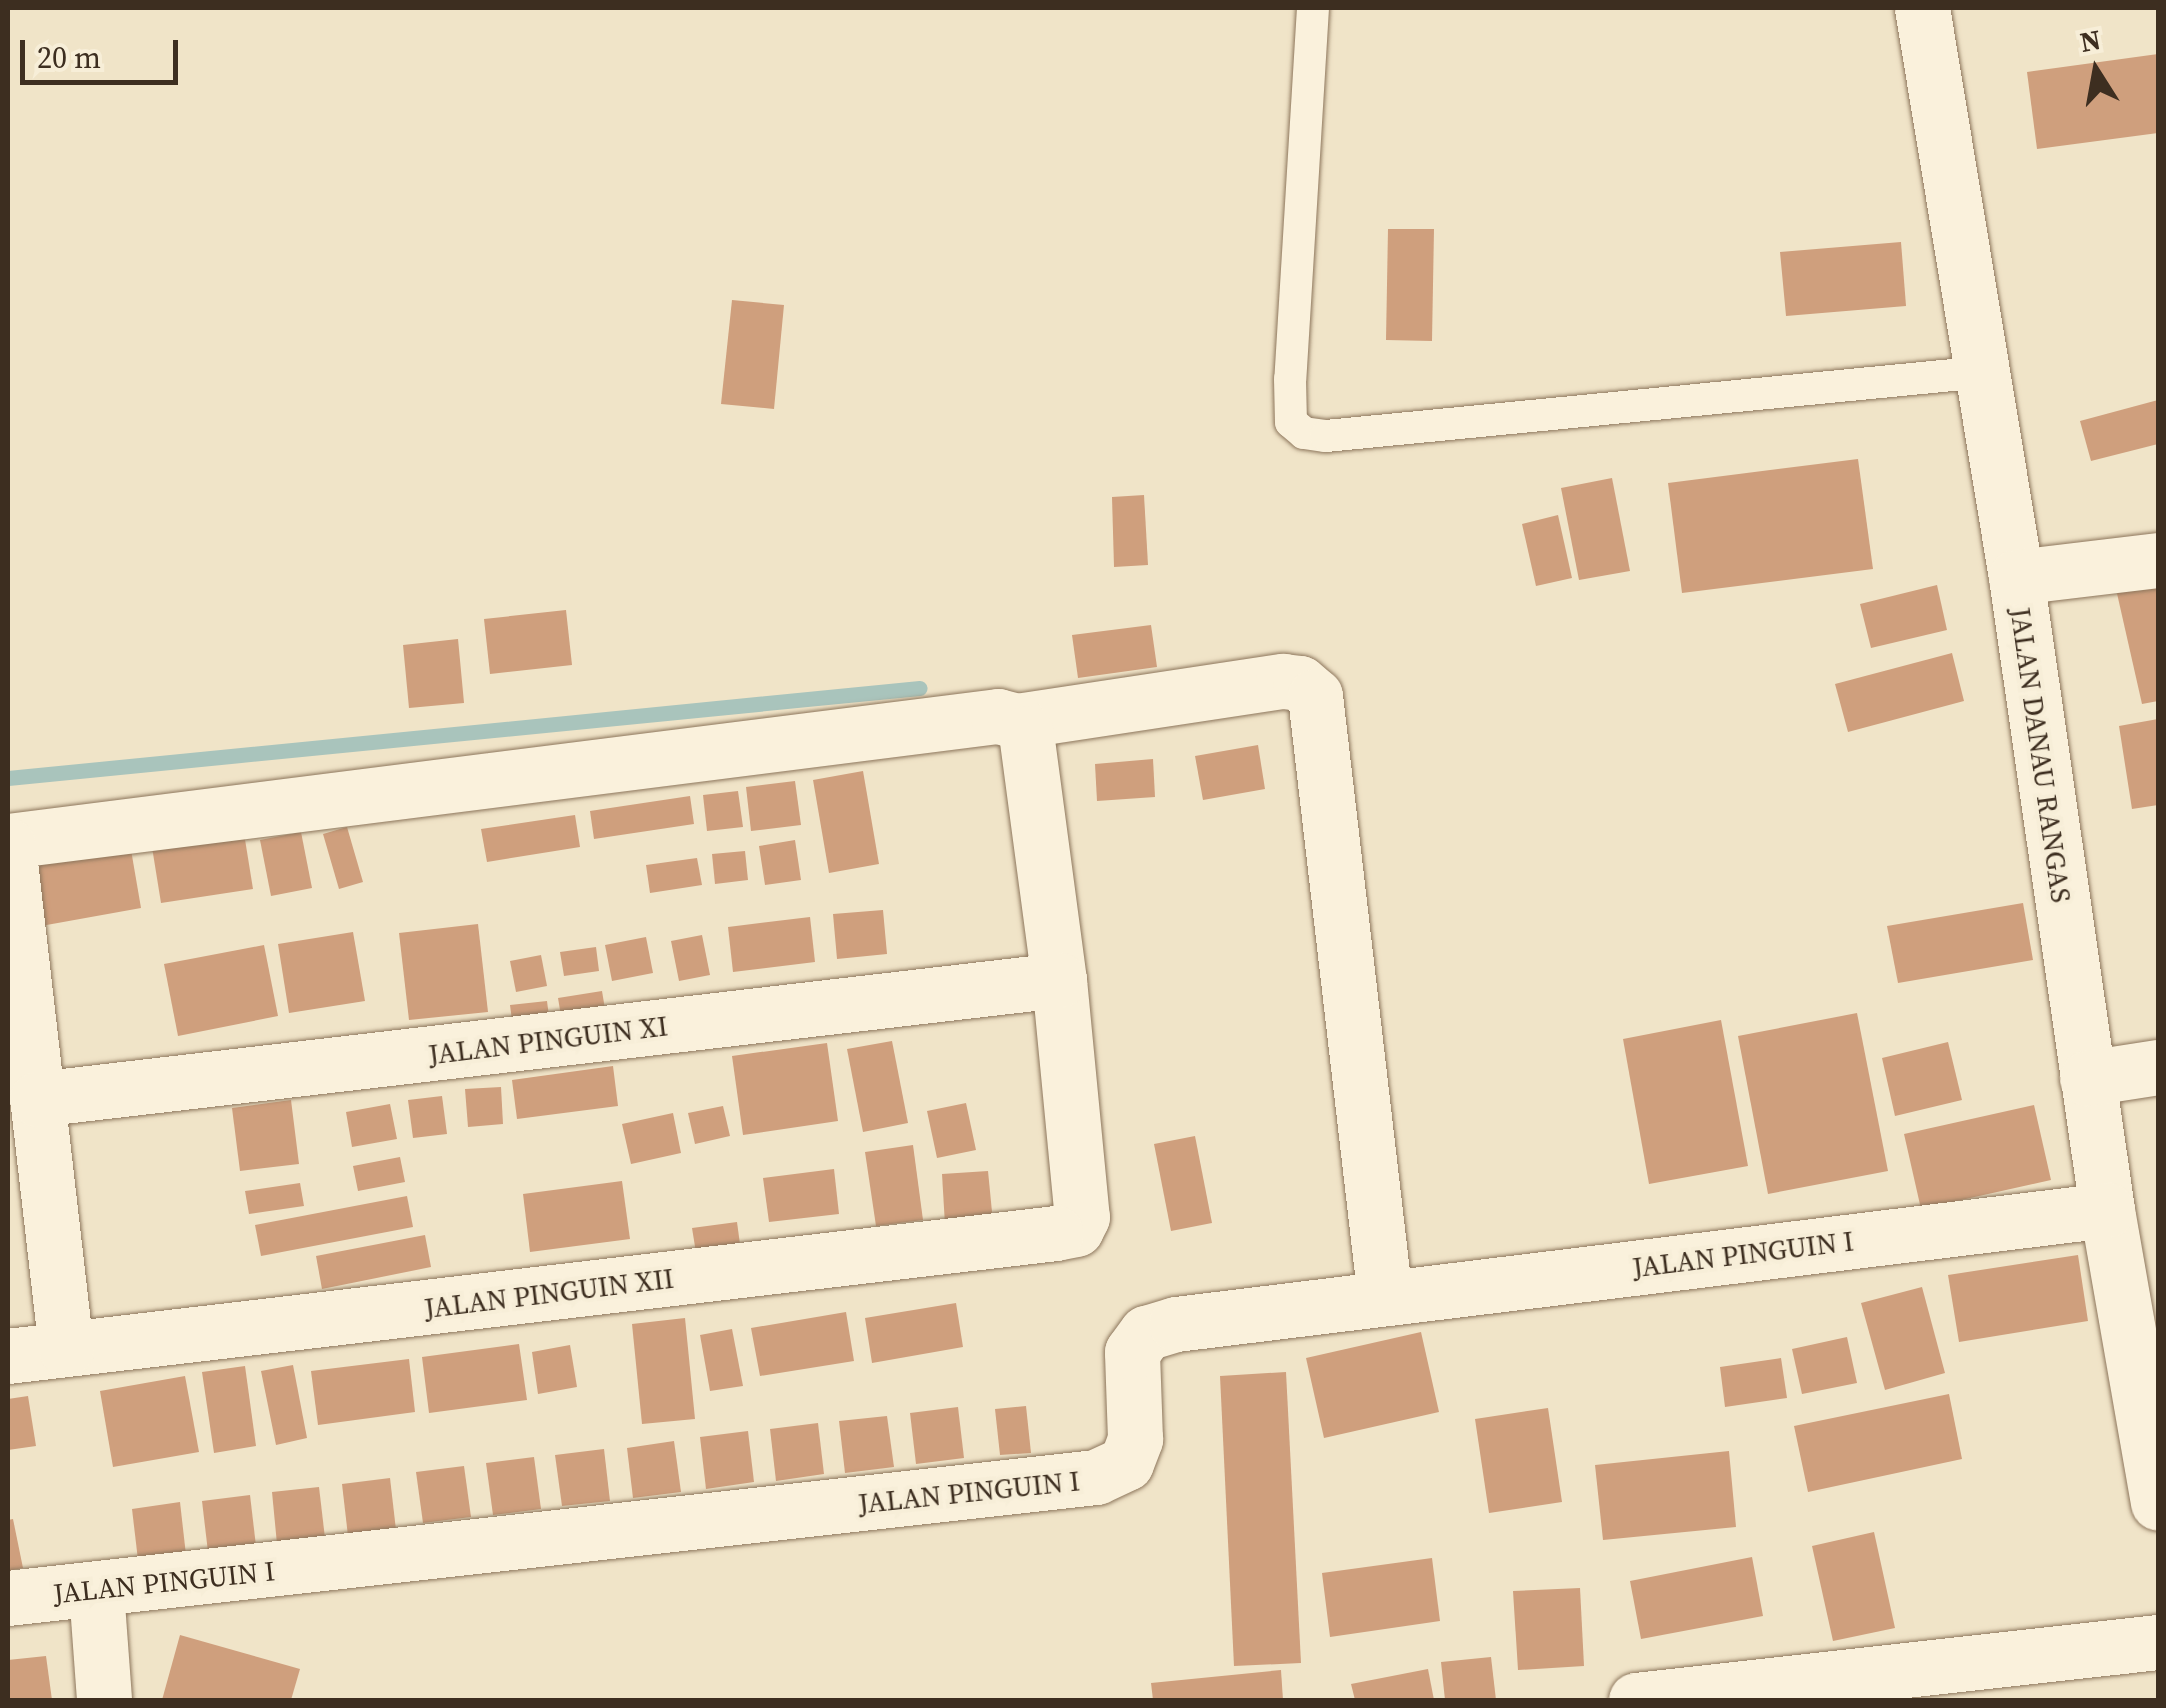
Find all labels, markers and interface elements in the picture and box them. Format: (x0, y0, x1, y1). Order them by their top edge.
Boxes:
scale bar (25, 20, 182, 82)
north arrow (2046, 20, 2146, 120)
text: N (2077, 20, 2104, 61)
text: 20 m (37, 37, 101, 78)
street label: JALAN DANAU RANGAS (2004, 605, 2078, 905)
street label: JALAN PINGUIN XI (426, 1009, 670, 1071)
street label: JALAN PINGUIN I (1630, 1224, 1856, 1284)
street label: JALAN PINGUIN XII (422, 1261, 676, 1325)
street label: JALAN PINGUIN I (857, 1464, 1081, 1520)
street label: JALAN PINGUIN I (52, 1554, 276, 1610)

